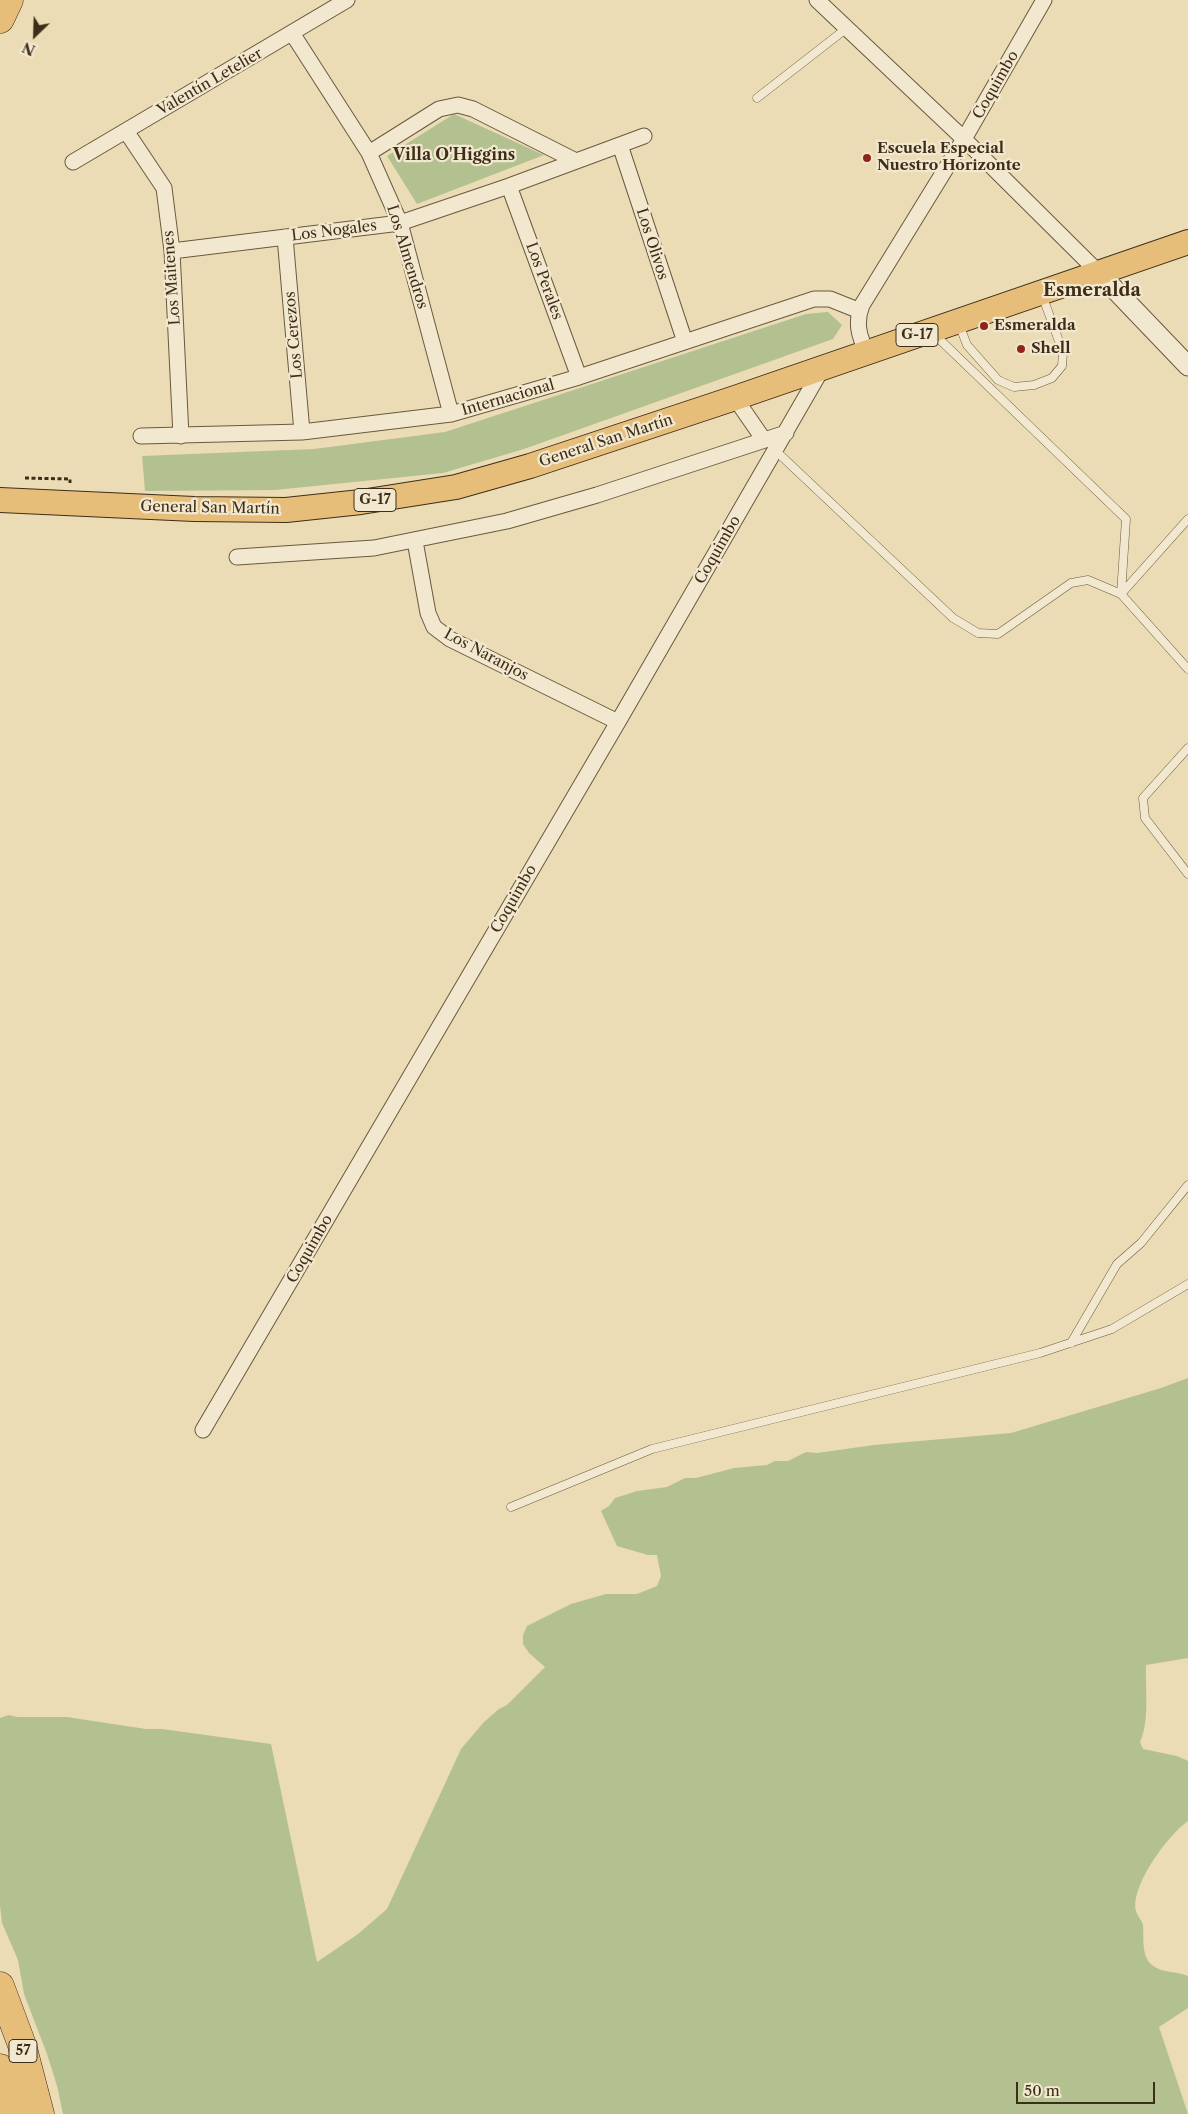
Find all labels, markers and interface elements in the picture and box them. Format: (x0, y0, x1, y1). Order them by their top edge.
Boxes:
north arrow (10, 10, 60, 60)
text: N (20, 38, 38, 59)
street label: Valentín Letelier (154, 45, 266, 119)
street label: Coquimbo (969, 48, 1023, 122)
place label: Escuela Especial Nuestro Horizonte (877, 140, 1021, 175)
district label: Villa O'Higgins (393, 145, 515, 165)
marker: Escuela Especial Nuestro Horizonte (861, 152, 873, 164)
street label: Los Almendros (383, 203, 431, 311)
street label: Los Olivos (632, 206, 672, 282)
street label: Los Nogales (290, 217, 378, 245)
street label: Los Maitenes (160, 230, 184, 326)
street label: Los Perales (522, 240, 566, 322)
district label: Esmeralda (1043, 280, 1141, 302)
street label: Los Cerezos (281, 291, 307, 379)
place label: Esmeralda (994, 317, 1076, 335)
marker: Esmeralda (978, 320, 990, 332)
road number: G-17 (896, 324, 938, 346)
place label: Shell (1031, 340, 1070, 358)
marker: Shell (1015, 343, 1027, 355)
street label: Internacional (459, 376, 557, 420)
street label: General San Martín (537, 411, 675, 471)
road number: G-17 (354, 488, 396, 512)
street label: General San Martín (140, 498, 280, 518)
street label: Coquimbo (691, 513, 745, 587)
street label: Los Naranjos (441, 625, 531, 685)
street label: Coquimbo (487, 862, 541, 936)
street label: Coquimbo (283, 1212, 337, 1286)
road number: 57 (9, 2040, 37, 2062)
scale bar (1018, 2072, 1157, 2104)
text: 50 m (1024, 2081, 1060, 2100)

